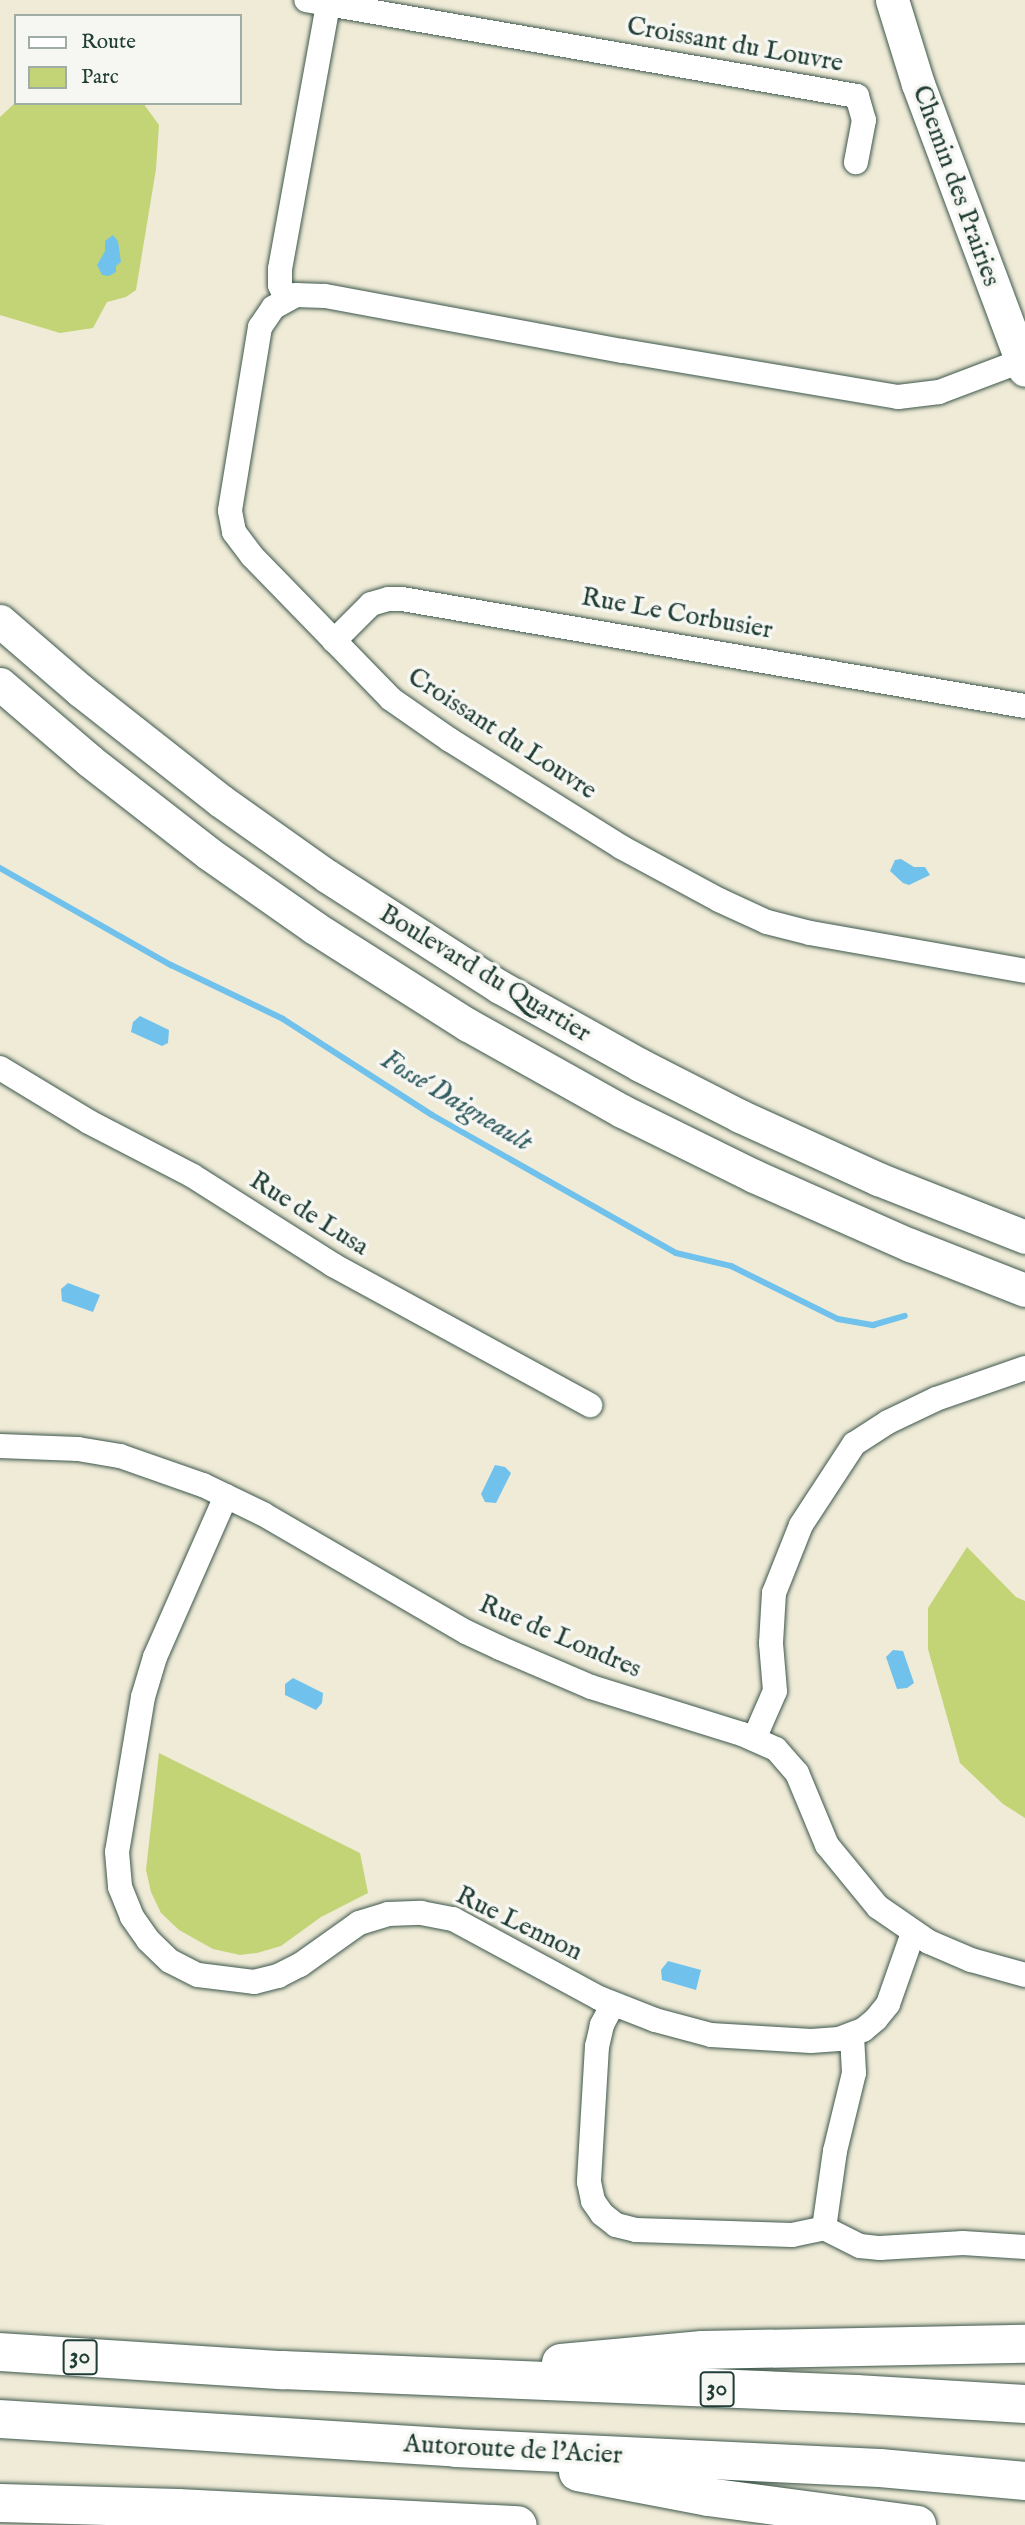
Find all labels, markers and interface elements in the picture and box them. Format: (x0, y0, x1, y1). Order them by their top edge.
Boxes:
street label: Croissant du Louvre (624, 11, 846, 79)
legend (14, 14, 242, 105)
text: Route (81, 29, 136, 56)
text: Parc (81, 64, 119, 91)
street label: Chemin des Prairies (905, 81, 1007, 291)
street label: Rue Le Corbusier (579, 582, 775, 646)
street label: Croissant du Louvre (402, 661, 602, 807)
street label: Boulevard du Quartier (374, 899, 596, 1049)
water label: Fossé Daigneault (374, 1044, 538, 1160)
street label: Rue de Lusa (244, 1165, 374, 1263)
street label: Rue de Londres (474, 1589, 646, 1685)
street label: Rue Lennon (451, 1880, 587, 1968)
road number: 30 (62, 2336, 98, 2378)
road number: 30 (700, 2368, 734, 2410)
street label: Autoroute de l'Acier (403, 2429, 623, 2471)

